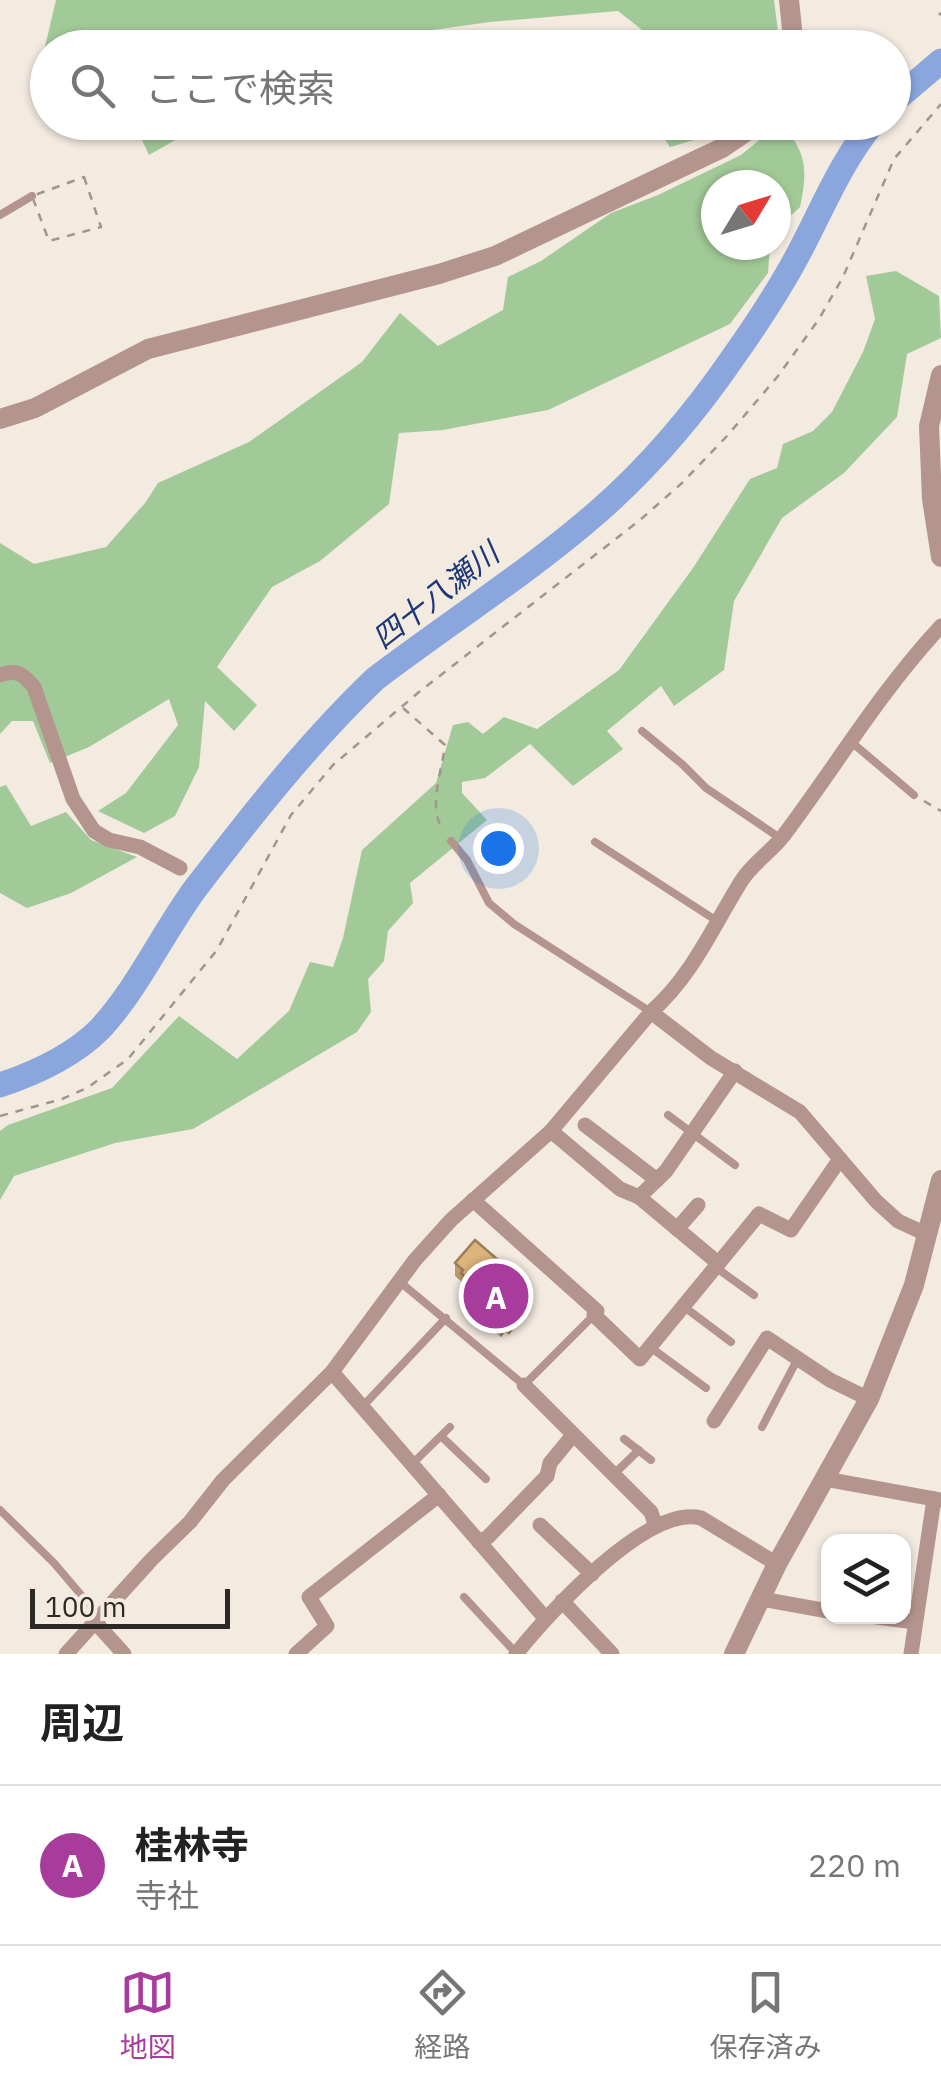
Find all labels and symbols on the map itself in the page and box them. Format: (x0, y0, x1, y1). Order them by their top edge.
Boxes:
north arrow (701, 170, 791, 260)
water label: 四十八瀬川 (364, 532, 508, 657)
your location (473, 823, 524, 874)
pin: A (464, 1258, 528, 1334)
scale bar (30, 1584, 230, 1628)

